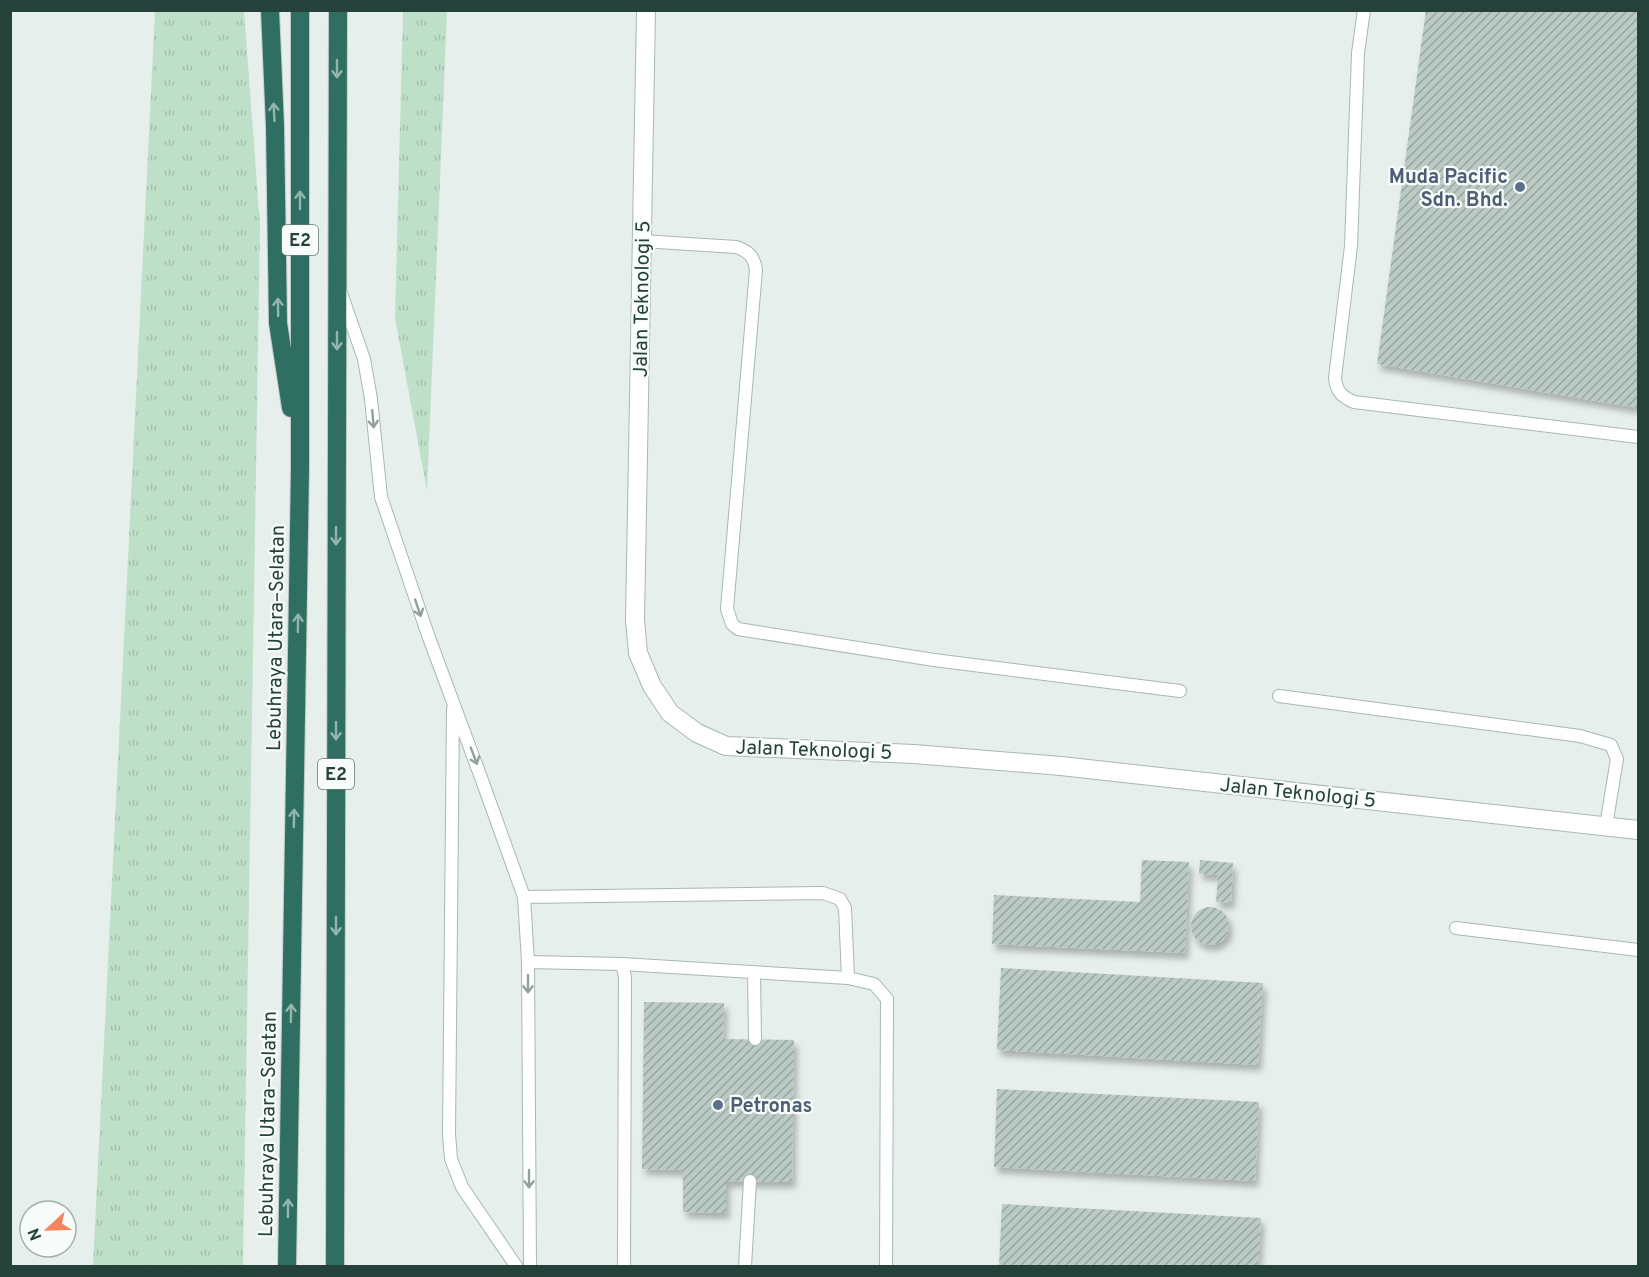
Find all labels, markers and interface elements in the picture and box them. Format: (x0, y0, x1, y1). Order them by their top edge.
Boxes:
one-way arrow (331, 58, 343, 78)
one-way arrow (269, 103, 280, 123)
place label: Muda Pacific Sdn. Bhd. (1389, 165, 1508, 214)
marker: Muda Pacific Sdn. Bhd. (1513, 180, 1527, 194)
one-way arrow (294, 191, 306, 211)
street label: Jalan Teknologi 5 (629, 220, 657, 378)
road number: E2 (282, 225, 318, 255)
one-way arrow (272, 298, 284, 318)
one-way arrow (331, 330, 343, 350)
one-way arrow (368, 409, 379, 429)
street label: Lebuhraya Utara–Selatan (262, 525, 292, 751)
one-way arrow (330, 525, 342, 545)
one-way arrow (414, 598, 425, 617)
one-way arrow (292, 614, 303, 634)
one-way arrow (330, 720, 342, 740)
street label: Jalan Teknologi 5 (735, 735, 893, 767)
one-way arrow (469, 746, 480, 765)
road number: E2 (318, 759, 354, 789)
street label: Jalan Teknologi 5 (1218, 773, 1377, 815)
one-way arrow (289, 809, 300, 829)
one-way arrow (330, 915, 342, 935)
one-way arrow (522, 974, 534, 994)
one-way arrow (285, 1004, 297, 1024)
street label: Lebuhraya Utara–Selatan (254, 1011, 284, 1237)
place label: Petronas (730, 1094, 812, 1120)
marker: Petronas (711, 1098, 725, 1112)
one-way arrow (523, 1169, 535, 1189)
north arrow (18, 1199, 78, 1259)
one-way arrow (282, 1199, 294, 1219)
text: N (25, 1225, 47, 1243)

